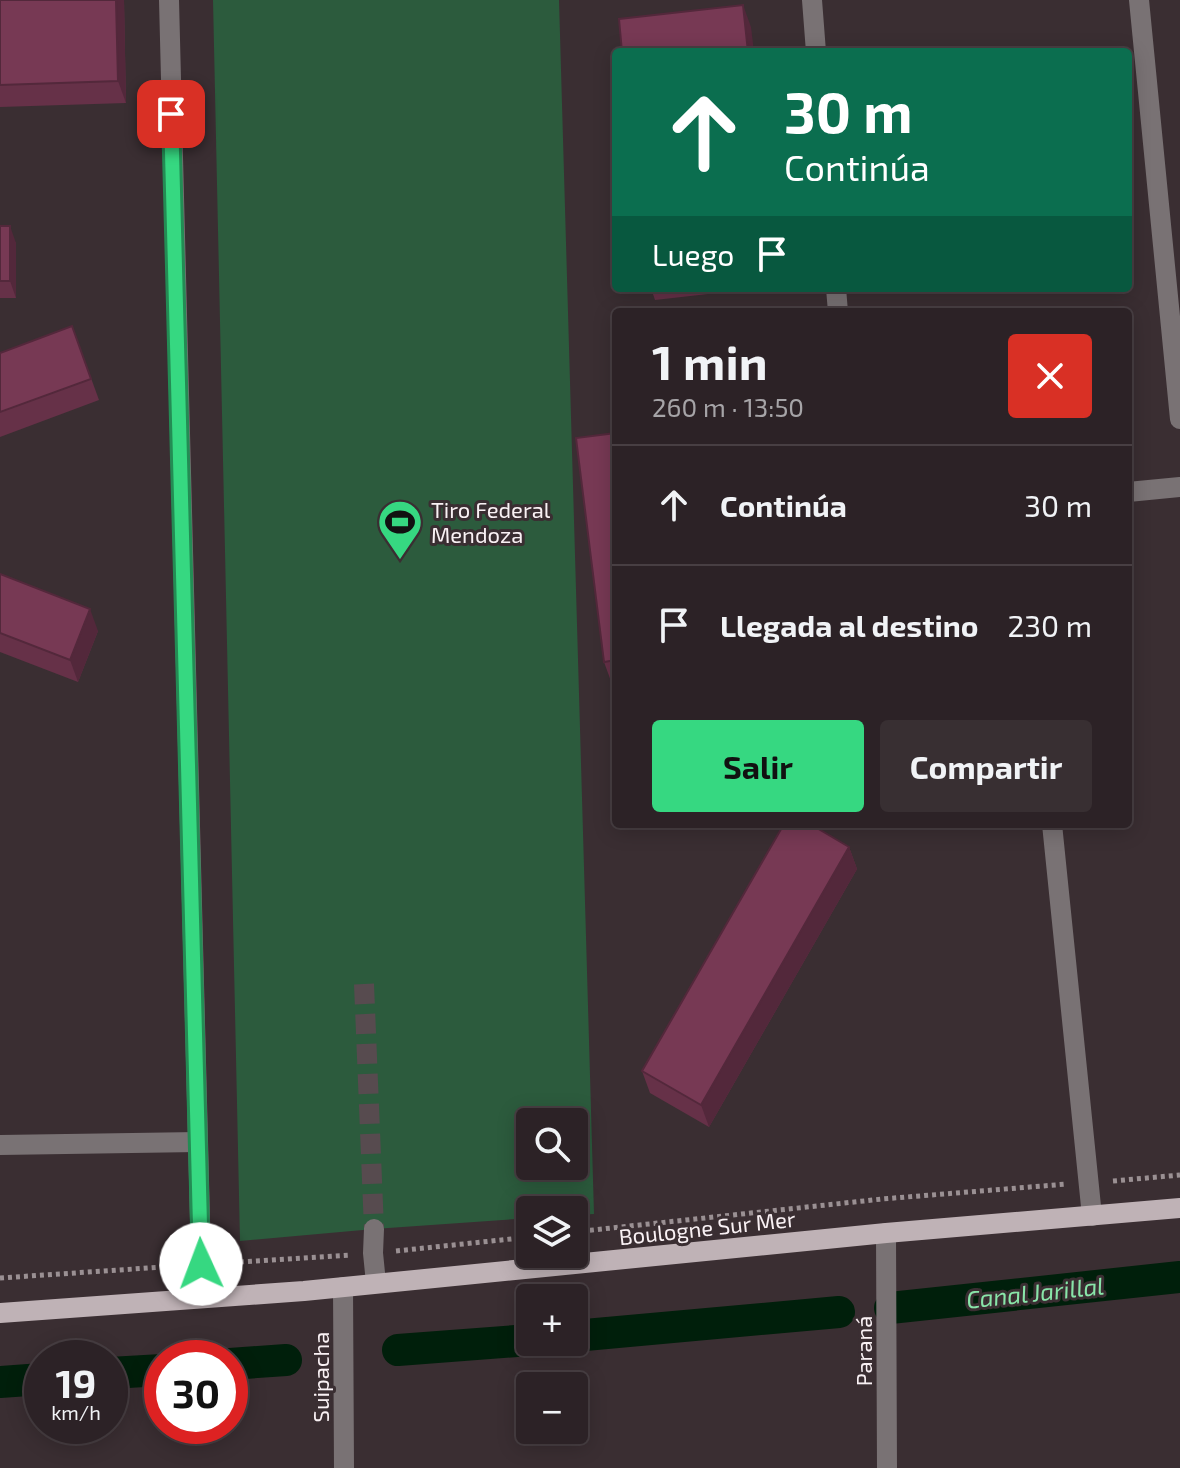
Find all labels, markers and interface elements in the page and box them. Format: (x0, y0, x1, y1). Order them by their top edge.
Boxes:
text: 30 m (784, 77, 913, 144)
pin (137, 80, 205, 148)
icon: ahead (652, 80, 756, 184)
icon: arrive (149, 92, 193, 136)
text: Continúa (784, 145, 930, 188)
icon: arrive (750, 232, 794, 276)
text: Luego (652, 236, 734, 272)
text: 1 min (652, 332, 768, 390)
button: close (1008, 334, 1092, 418)
text: 260 m · 13:50 (652, 391, 804, 422)
icon: ahead (652, 483, 696, 527)
text: Continúa (720, 487, 847, 523)
text: 30 m (1024, 487, 1092, 523)
place label: Tiro Federal Mendoza (431, 496, 551, 547)
sports icon: Tiro Federal Mendoza (376, 498, 424, 561)
icon: arrive (652, 603, 696, 647)
text: Llegada al destino (720, 607, 979, 643)
text: 230 m (1007, 607, 1092, 643)
button: Salir (652, 720, 864, 812)
button: Compartir (880, 720, 1092, 812)
map controls (516, 1108, 588, 1444)
button: search (516, 1108, 588, 1180)
button: layers (516, 1196, 588, 1268)
street label: Boulogne Sur Mer (617, 1205, 797, 1249)
position arrow (159, 1222, 243, 1306)
water label: Canal Jarillal (965, 1270, 1105, 1314)
button: + (516, 1284, 588, 1356)
street label: Paraná (850, 1316, 876, 1386)
street label: Suipacha (307, 1332, 333, 1422)
speed limit sign: 30 (144, 1340, 248, 1444)
text: 19 (56, 1358, 96, 1406)
button: − (516, 1372, 588, 1444)
text: km/h (51, 1400, 101, 1424)

